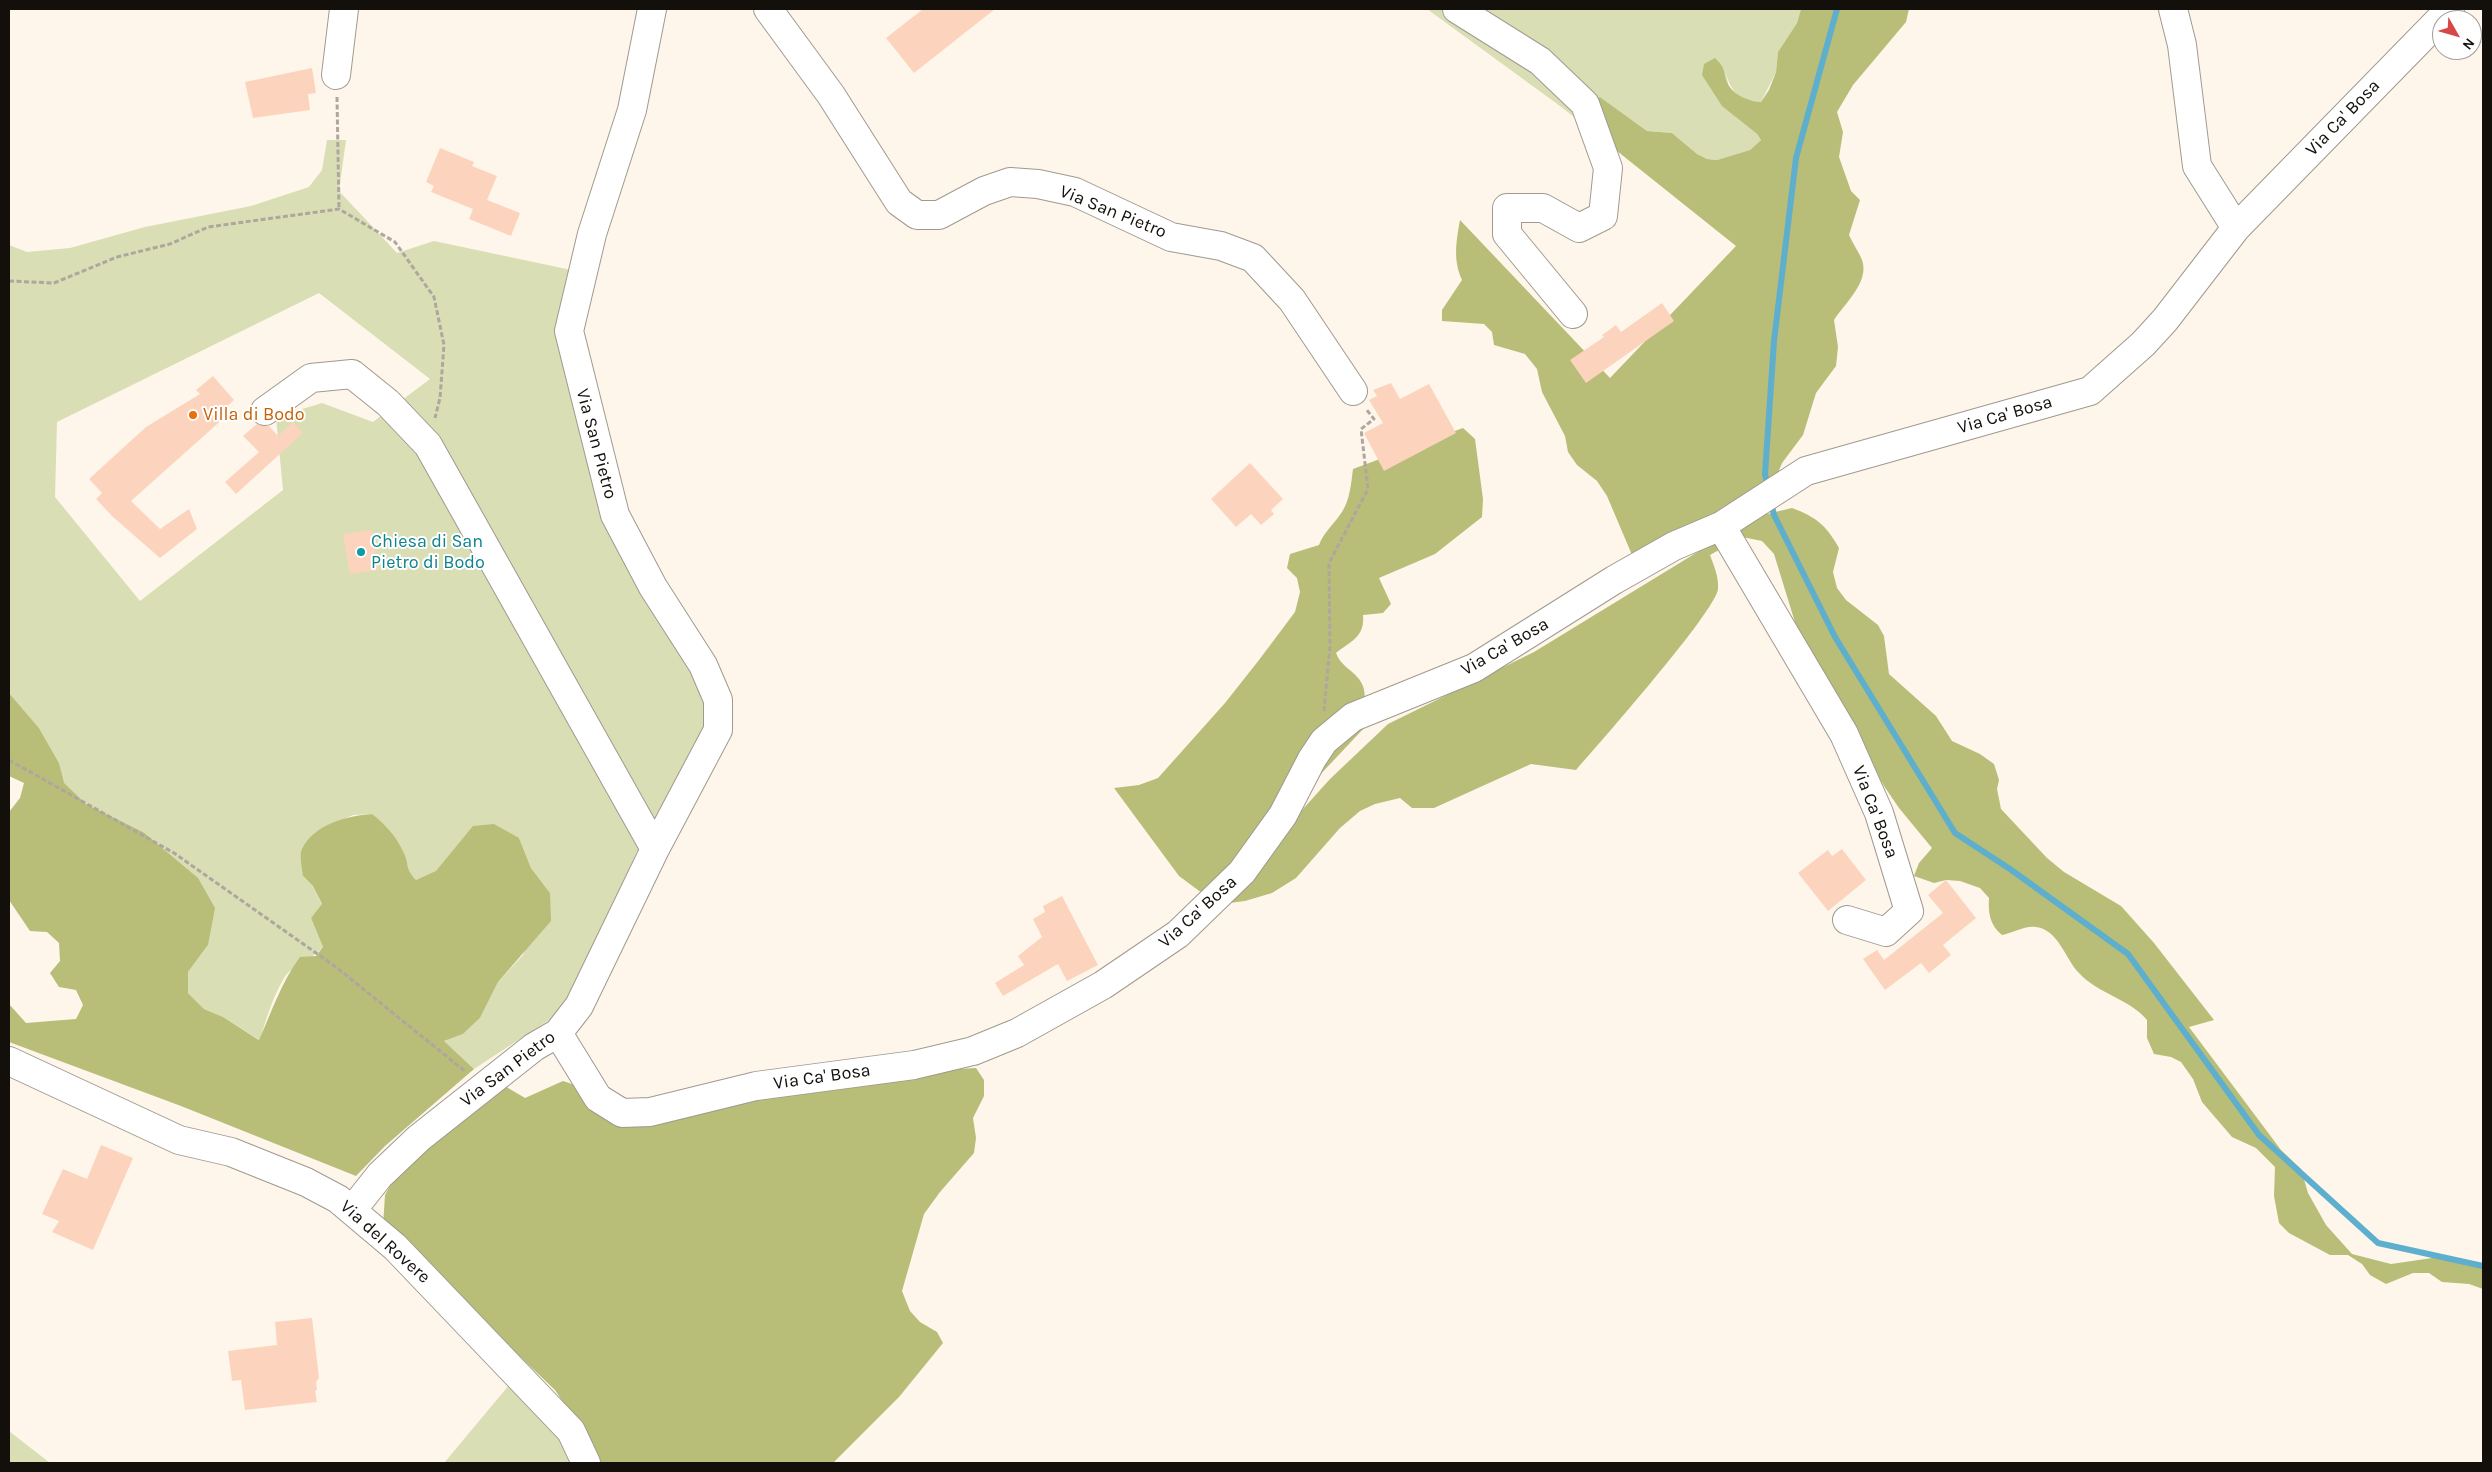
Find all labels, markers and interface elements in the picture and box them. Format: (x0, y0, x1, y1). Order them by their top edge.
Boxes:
north arrow (2432, 10, 2482, 60)
text: N (2459, 35, 2478, 53)
street label: Via Ca' Bosa (2301, 75, 2385, 161)
street label: Via San Pietro (1056, 181, 1170, 243)
street label: Via San Pietro (571, 386, 621, 502)
street label: Via Ca' Bosa (1955, 391, 2055, 439)
place label: Villa di Bodo (203, 404, 305, 426)
marker: Villa di Bodo (187, 409, 199, 421)
place label: Chiesa di San Pietro di Bodo (371, 531, 485, 574)
marker: Chiesa di San Pietro di Bodo (355, 546, 367, 558)
street label: Via Ca' Bosa (1457, 613, 1553, 681)
street label: Via Ca' Bosa (1847, 763, 1903, 861)
street label: Via Ca' Bosa (1154, 871, 1242, 953)
street label: Via San Pietro (456, 1026, 560, 1112)
street label: Via Ca' Bosa (772, 1060, 872, 1094)
street label: Via del Rovere (335, 1196, 435, 1288)

